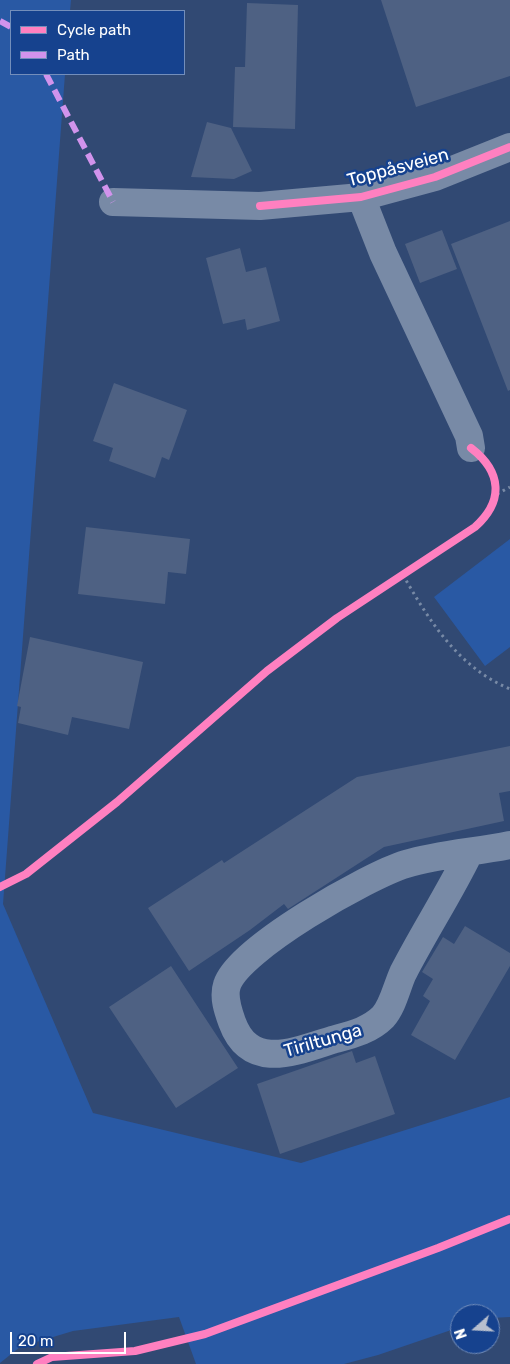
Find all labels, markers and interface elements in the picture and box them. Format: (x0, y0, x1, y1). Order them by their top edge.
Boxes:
legend (10, 10, 185, 75)
text: Cycle path (57, 21, 131, 39)
text: Path (57, 46, 90, 64)
street label: Toppåsveien (345, 144, 451, 192)
street label: Tiriltunga (282, 1020, 364, 1062)
north arrow (450, 1304, 500, 1354)
scale bar (12, 1322, 129, 1354)
text: N (452, 1326, 471, 1341)
text: 20 m (18, 1332, 53, 1350)

